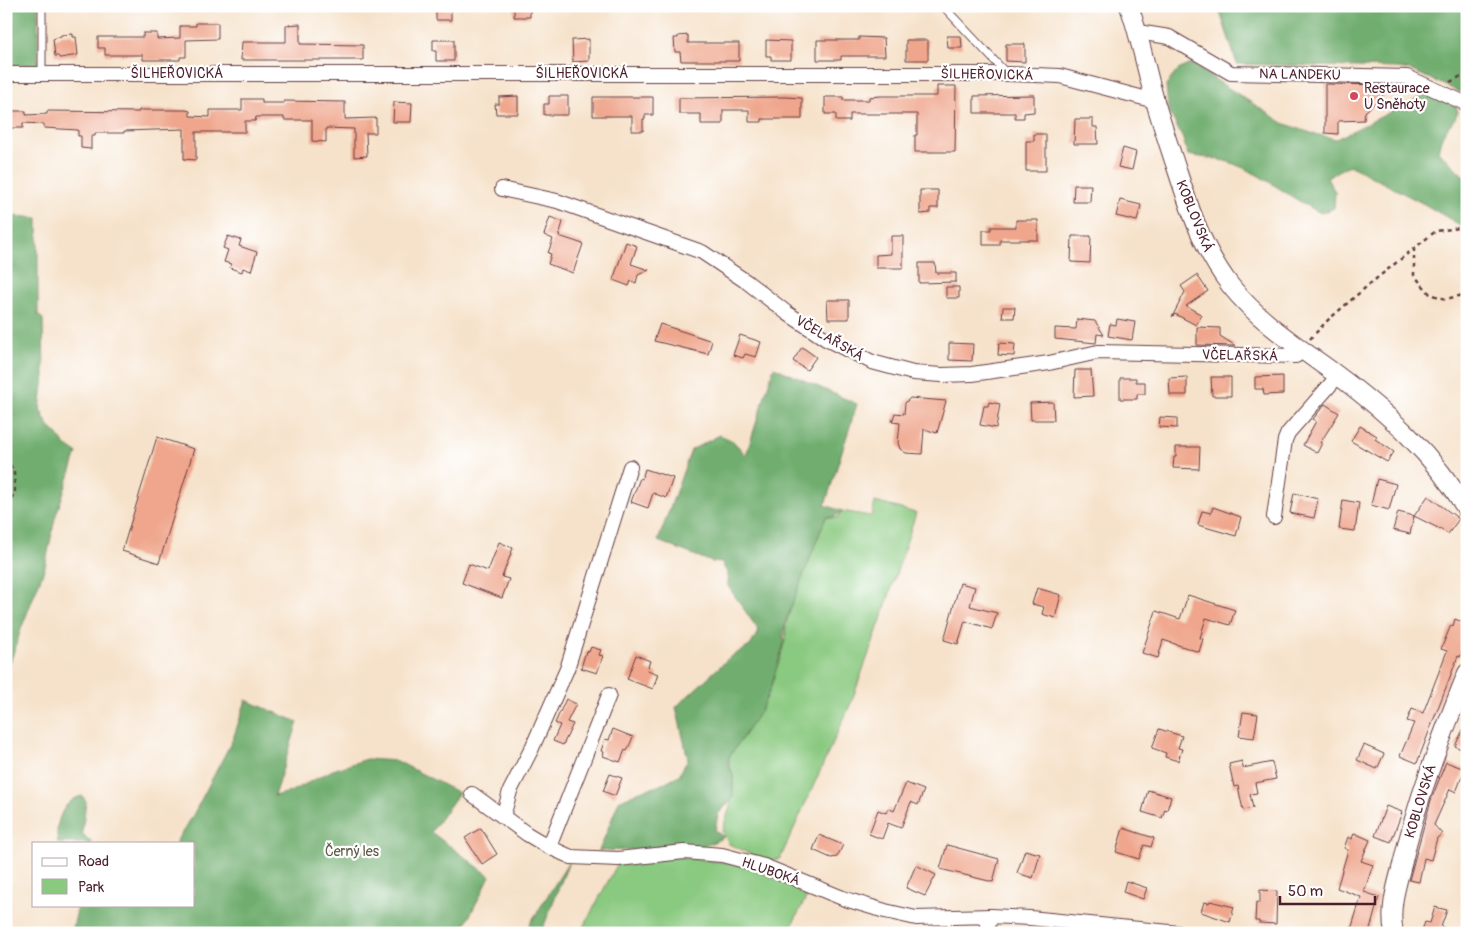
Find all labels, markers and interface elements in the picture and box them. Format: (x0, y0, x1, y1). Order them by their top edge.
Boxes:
street label: ŠILHEŘOVICKÁ (131, 64, 223, 82)
street label: ŠILHEŘOVICKÁ (536, 64, 628, 82)
street label: ŠILHEŘOVICKÁ (940, 64, 1034, 84)
street label: NA LANDEKU (1259, 65, 1341, 84)
place label: Restaurace U Sněhoty (1364, 80, 1430, 113)
marker: Restaurace U Sněhoty (1348, 90, 1360, 102)
street label: KOBLOVSKÁ (1172, 177, 1218, 255)
street label: VČELAŘSKÁ (792, 311, 868, 365)
street label: VČELAŘSKÁ (1202, 345, 1278, 365)
street label: KOBLOVSKÁ (1400, 762, 1440, 840)
legend (32, 842, 195, 906)
park label: Černý les (325, 842, 380, 860)
text: Road (78, 852, 109, 871)
street label: HLUBOKÁ (739, 853, 803, 889)
scale bar (1280, 874, 1376, 906)
text: Park (78, 878, 105, 897)
text: 50 m (1288, 882, 1323, 901)

